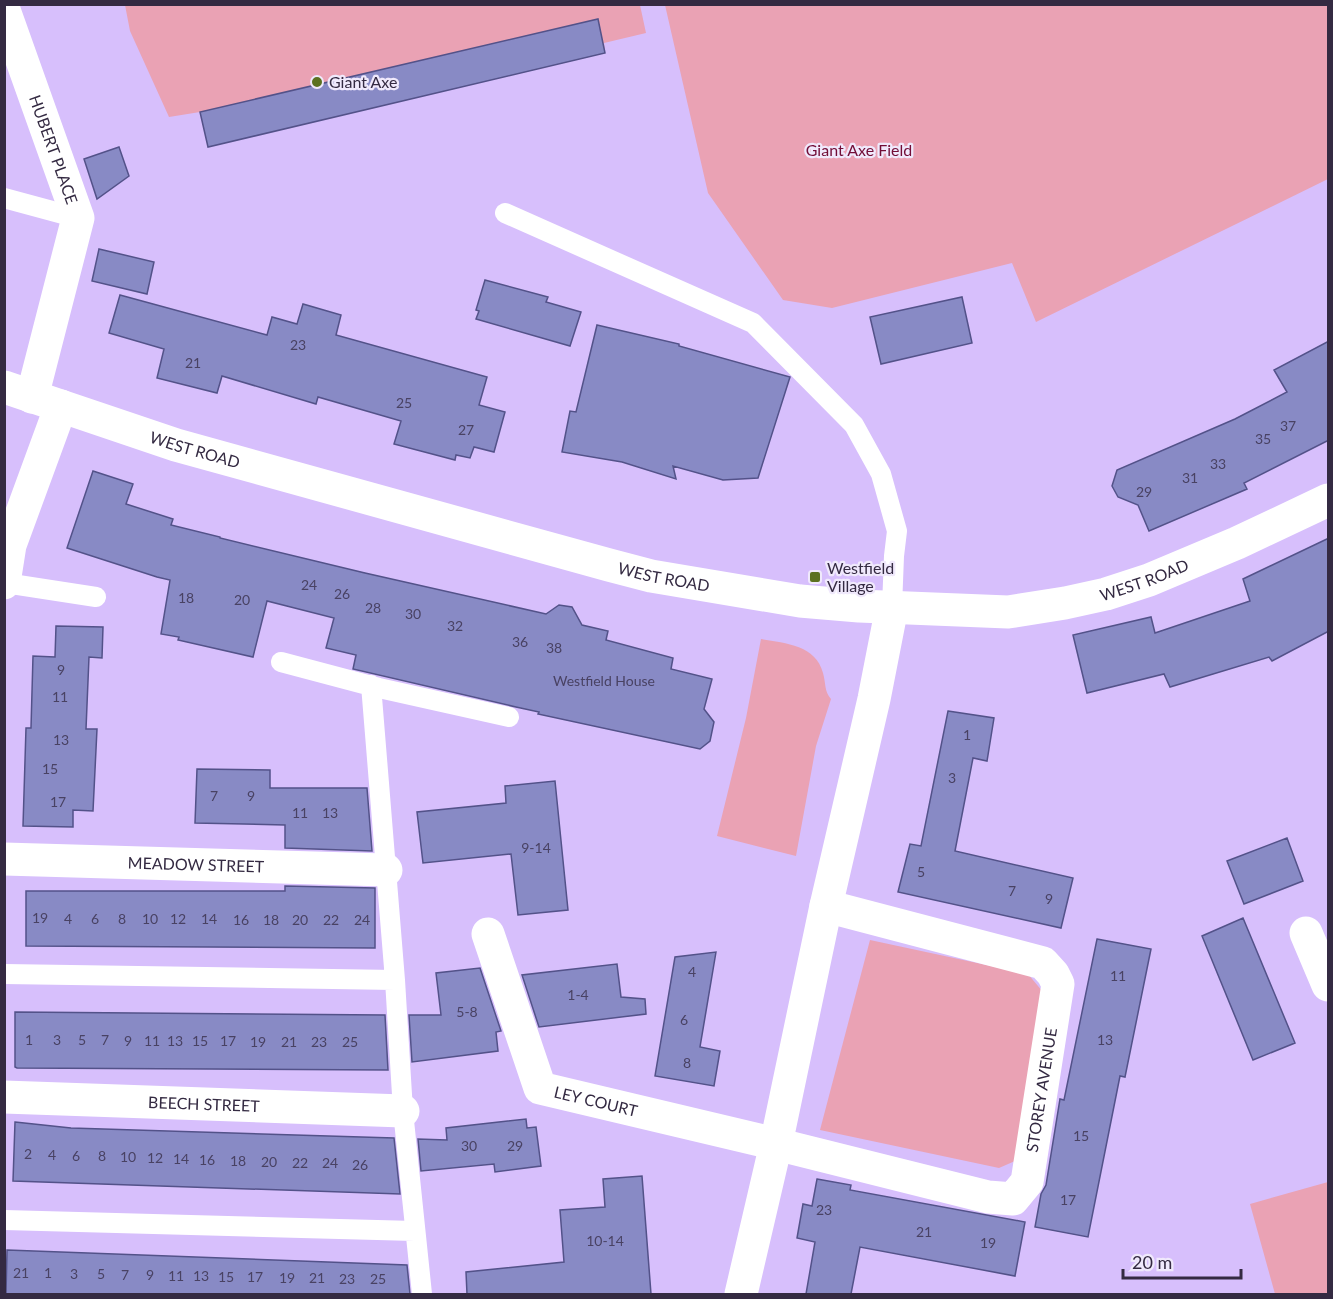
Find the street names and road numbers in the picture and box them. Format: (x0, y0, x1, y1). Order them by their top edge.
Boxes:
street label: HUBERT PLACE (26, 92, 82, 206)
street label: WEST ROAD (148, 427, 242, 471)
street label: WEST ROAD (1097, 555, 1191, 604)
street label: WEST ROAD (616, 558, 711, 595)
street label: MEADOW STREET (128, 853, 265, 876)
street label: STOREY AVENUE (1022, 1026, 1060, 1153)
street label: LEY COURT (552, 1082, 640, 1120)
street label: BEECH STREET (148, 1092, 261, 1115)

